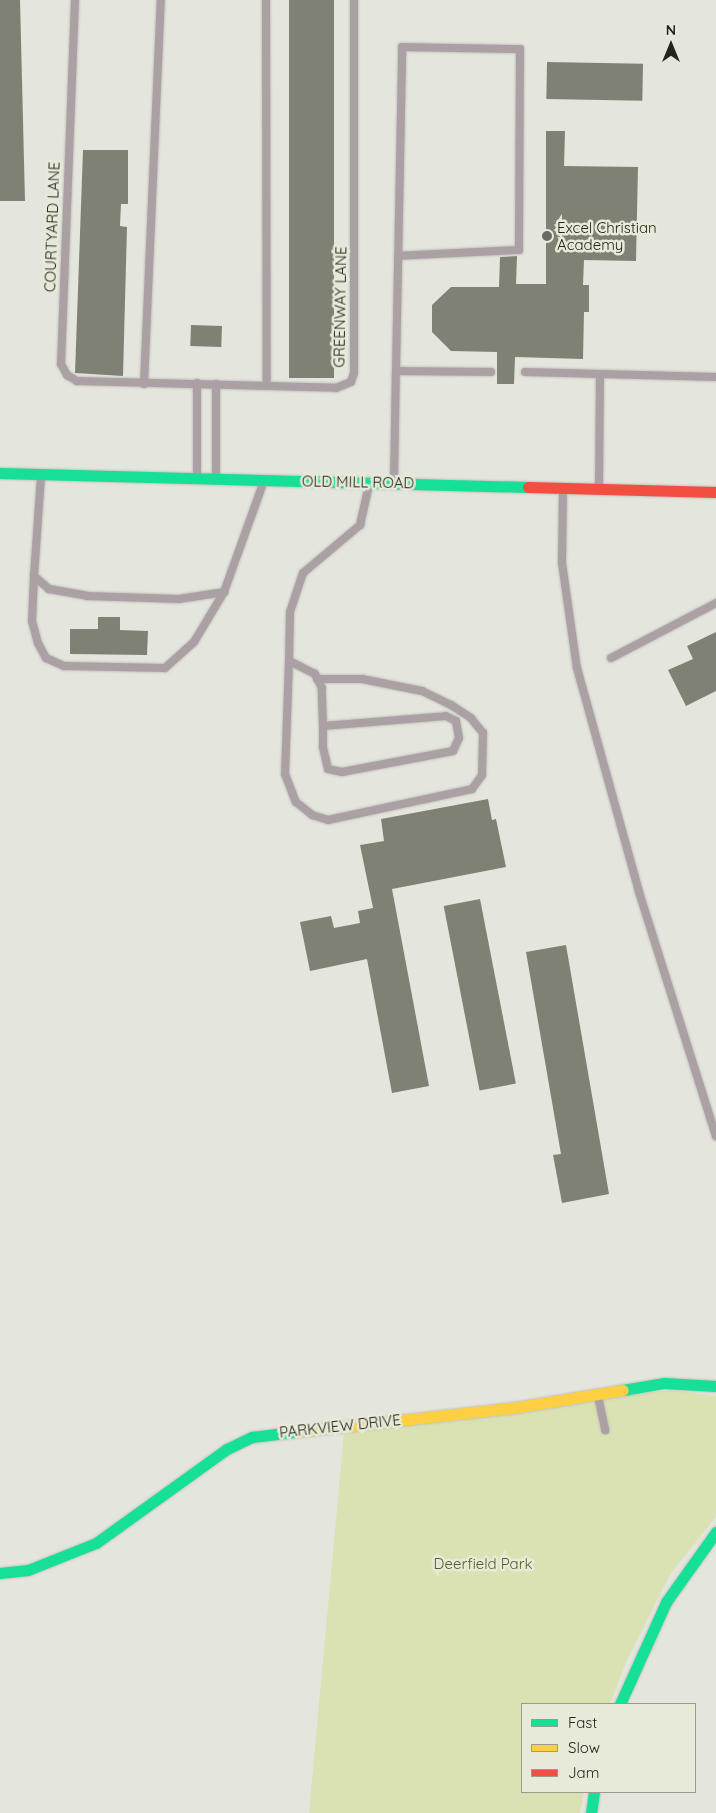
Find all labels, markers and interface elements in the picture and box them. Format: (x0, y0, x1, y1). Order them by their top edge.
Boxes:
north arrow (646, 20, 696, 70)
text: N (666, 21, 676, 39)
street label: COURTYARD LANE (41, 161, 63, 293)
place label: Excel Christian Academy (557, 218, 657, 253)
marker: Excel Christian Academy (541, 230, 553, 242)
street label: GREENWAY LANE (330, 246, 350, 368)
street label: OLD MILL ROAD (302, 472, 414, 492)
street label: PARKVIEW DRIVE (278, 1411, 402, 1441)
park label: Deerfield Park (434, 1555, 532, 1573)
legend (521, 1703, 696, 1793)
text: Fast (568, 1713, 597, 1732)
text: Slow (568, 1738, 600, 1757)
text: Jam (568, 1763, 599, 1782)

